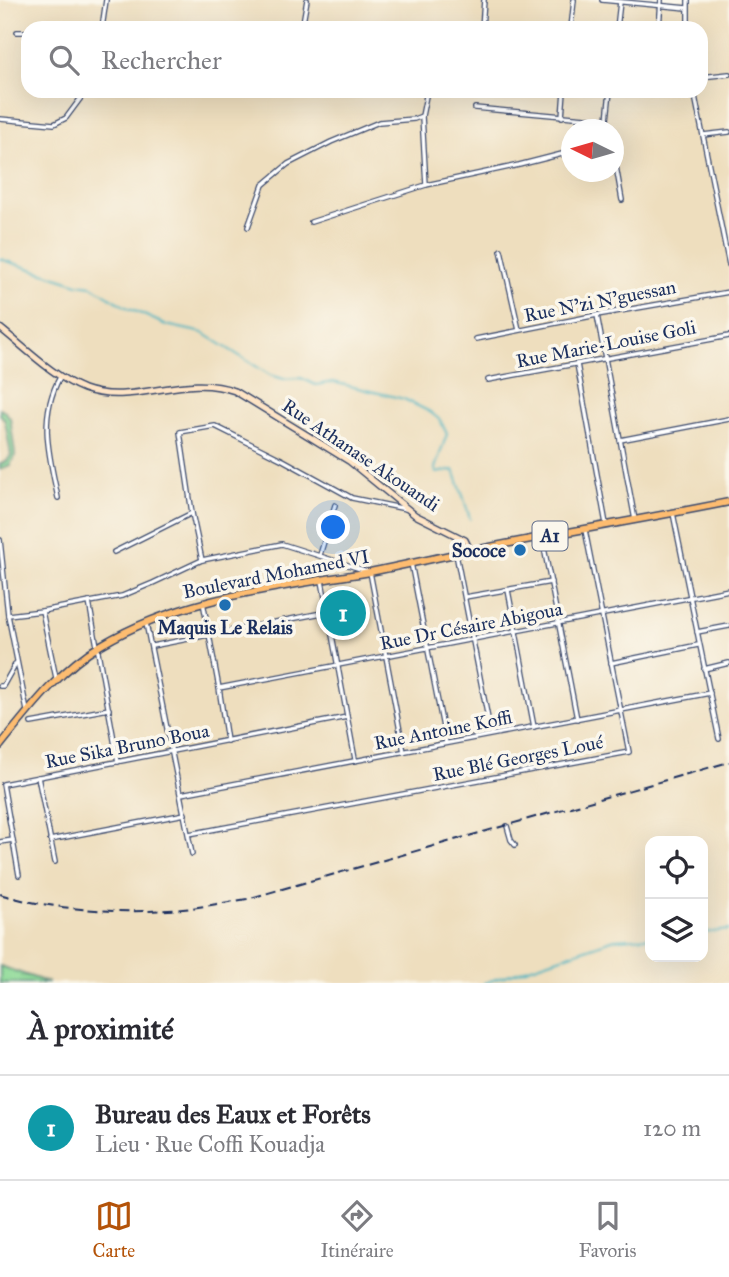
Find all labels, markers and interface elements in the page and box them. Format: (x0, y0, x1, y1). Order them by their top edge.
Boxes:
search box (21, 21, 708, 98)
icon: search (45, 41, 83, 79)
text: Rechercher (101, 44, 222, 76)
north arrow (561, 119, 624, 182)
street label: Rue N'zi N'guessan (522, 275, 678, 328)
street label: Rue Marie-Louise Goli (514, 315, 698, 373)
street label: Rue Athanase Akouandi (278, 394, 444, 516)
your location (316, 510, 350, 544)
road number: A1 (532, 522, 568, 550)
place label: Sococe (452, 539, 506, 562)
marker: Sococe (512, 542, 528, 558)
street label: Boulevard Mohamed VI (181, 545, 371, 603)
pin: 1 (320, 587, 366, 639)
marker: Maquis Le Relais (217, 597, 233, 613)
street label: Rue Dr Césaire Abigoua (378, 597, 565, 656)
place label: Maquis Le Relais (157, 616, 293, 640)
street label: Rue Antoine Koffi (372, 705, 514, 755)
street label: Rue Sika Bruno Boua (43, 719, 212, 773)
street label: Rue Blé Georges Loué (431, 730, 605, 787)
map controls (645, 836, 708, 962)
button: locate (645, 836, 708, 899)
button: layers (645, 899, 708, 962)
text: À proximité (28, 1011, 174, 1047)
text: Bureau des Eaux et Forêts (95, 1098, 371, 1130)
text: 1 (46, 1114, 56, 1142)
text: 120 m (643, 1114, 701, 1142)
text: Lieu · Rue Coffi Kouadja (95, 1130, 325, 1158)
tab: Carte (93, 1197, 135, 1262)
tab: Itinéraire (320, 1197, 394, 1262)
tab: Favoris (579, 1197, 636, 1262)

